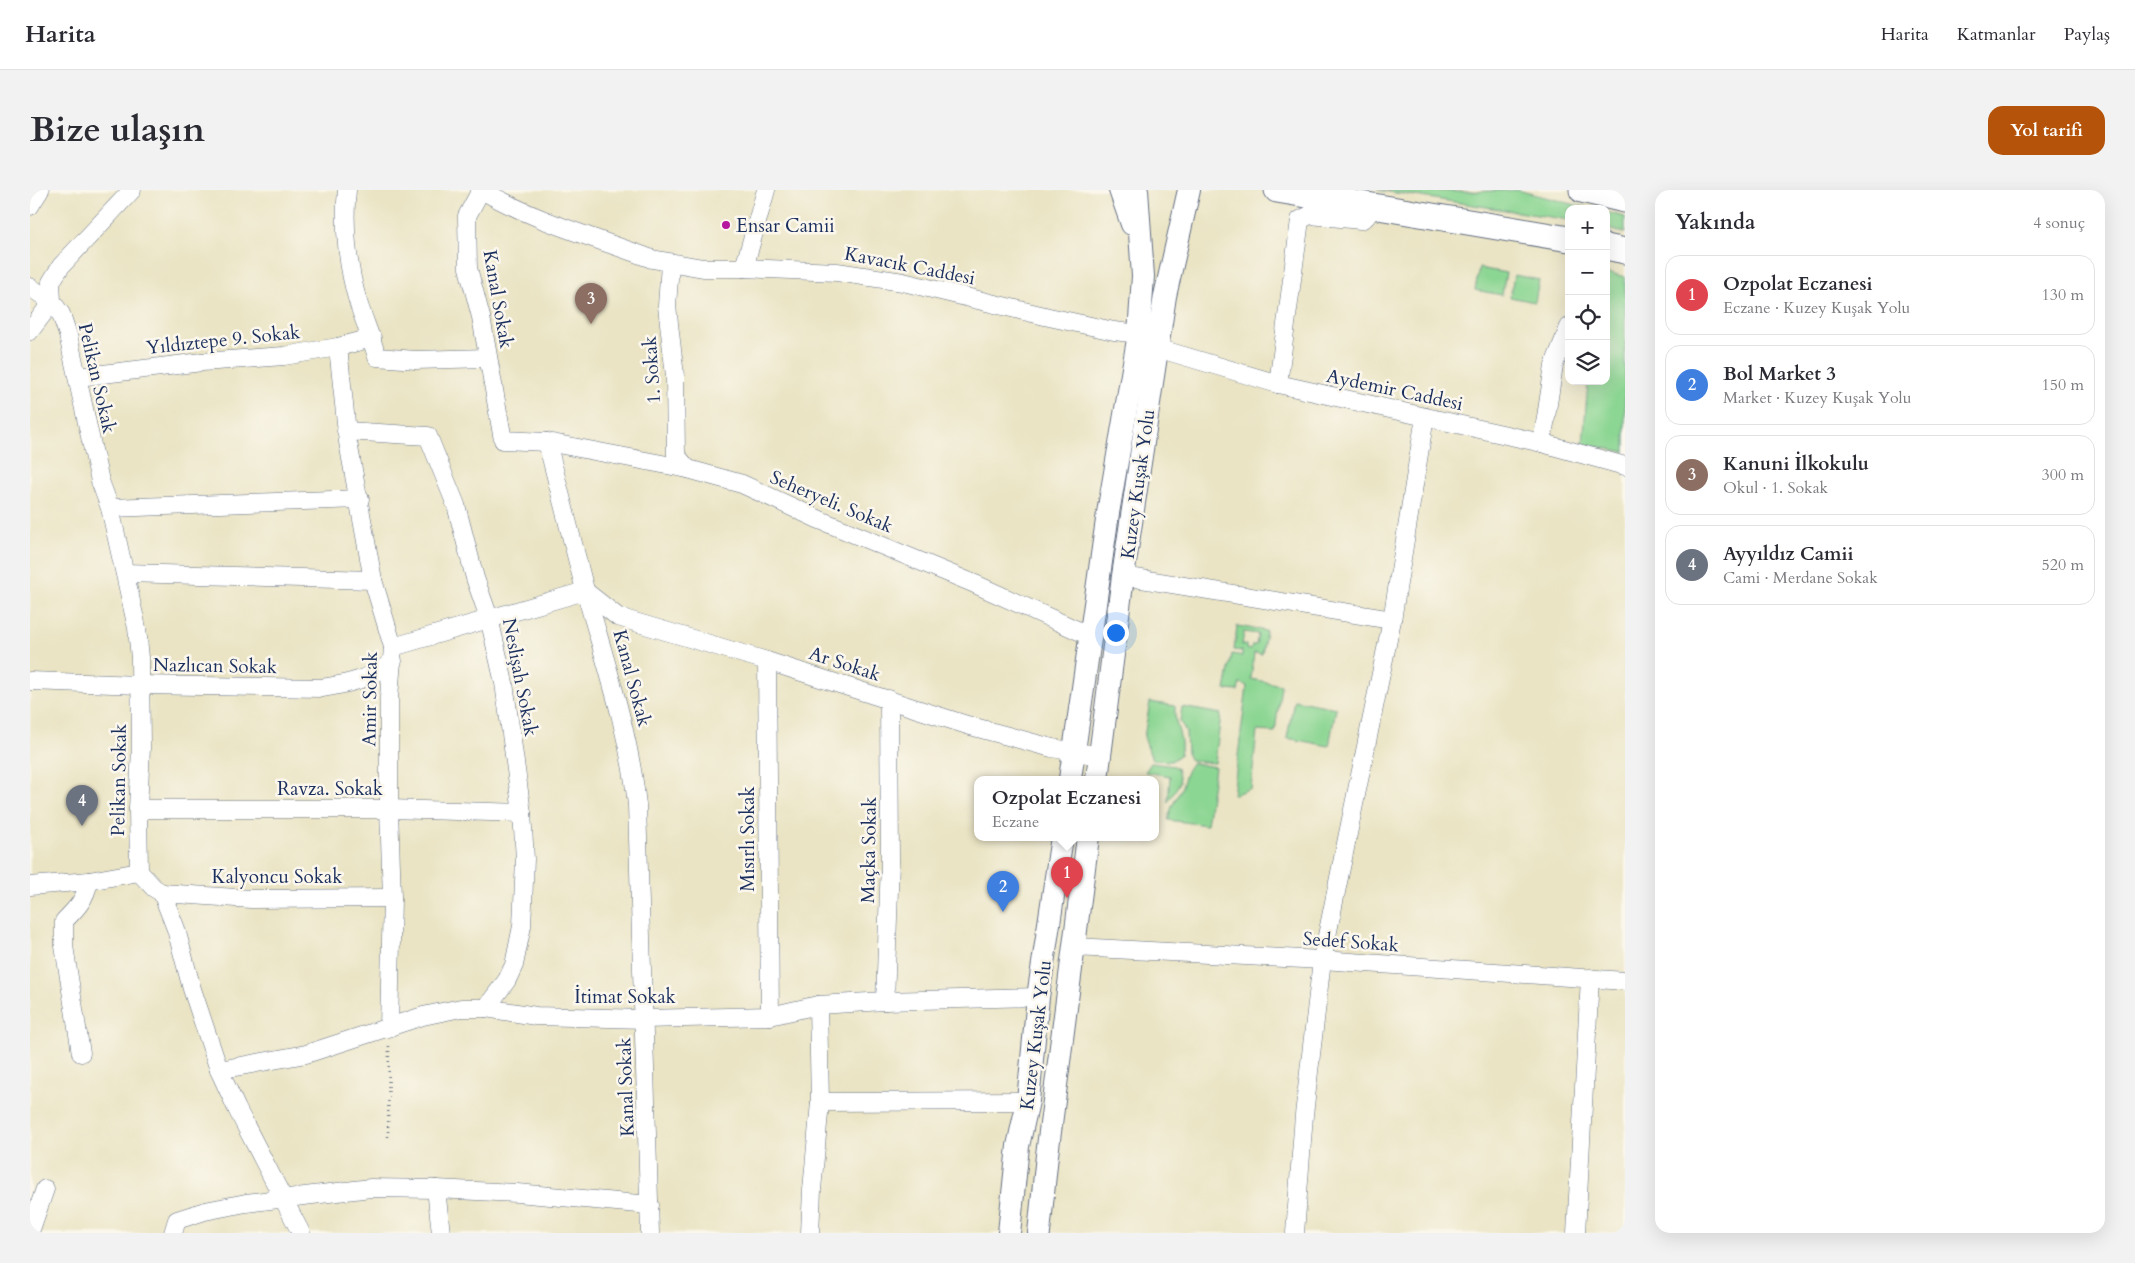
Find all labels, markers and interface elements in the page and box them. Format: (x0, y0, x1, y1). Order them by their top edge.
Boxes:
text: Harita (25, 18, 96, 51)
text: Harita (1881, 22, 1929, 47)
text: Katmanlar (1957, 22, 2036, 47)
text: Paylaş (2064, 22, 2110, 47)
text: Bize ulaşın (30, 106, 205, 154)
button: Yol tarifi (1988, 106, 2105, 155)
map controls (1565, 205, 1610, 385)
button: + (1565, 205, 1610, 250)
text: Yakında (1675, 208, 1755, 237)
text: 4 sonuç (2033, 212, 2085, 234)
place label: Ensar Camii (736, 213, 835, 239)
marker: Ensar Camii (720, 219, 732, 231)
street label: Kavacık Caddesi (842, 241, 977, 291)
street label: Kanal Sokak (477, 248, 520, 351)
button: − (1565, 250, 1610, 295)
text: Ozpolat Eczanesi (1723, 271, 1873, 297)
pin: 3 (575, 283, 607, 324)
text: 1 (1688, 284, 1696, 306)
text: 130 m (2042, 284, 2084, 306)
button: locate (1565, 295, 1610, 340)
text: Eczane · Kuzey Kuşak Yolu (1723, 297, 1910, 319)
street label: Yıldıztepe 9. Sokak (145, 319, 302, 361)
street label: Pelikan Sokak (72, 320, 123, 437)
street label: 1. Sokak (637, 334, 667, 405)
button: layers (1565, 340, 1610, 385)
text: Bol Market 3 (1723, 361, 1836, 387)
street label: Aydemir Caddesi (1324, 363, 1465, 417)
text: 2 (1688, 374, 1696, 396)
text: 150 m (2042, 374, 2084, 396)
text: Market · Kuzey Kuşak Yolu (1723, 387, 1911, 409)
street label: Kuzey Kuşak Yolu (1115, 408, 1161, 561)
text: Kanuni İlkokulu (1723, 451, 1869, 477)
street label: Seheryeli. Sokak (766, 464, 898, 540)
text: 3 (1688, 464, 1696, 486)
text: 300 m (2042, 464, 2084, 486)
text: Okul · 1. Sokak (1723, 477, 1828, 499)
text: Ayyıldız Camii (1723, 541, 1854, 567)
text: 4 (1688, 554, 1696, 576)
text: 520 m (2042, 554, 2084, 576)
text: Cami · Merdane Sokak (1723, 567, 1878, 589)
street label: Neslişah Sokak (496, 616, 544, 739)
your location (1103, 620, 1129, 646)
street label: Kanal Sokak (607, 627, 658, 731)
street label: Ar Sokak (806, 640, 885, 688)
street label: Amir Sokak (356, 650, 384, 747)
street label: Nazlıcan Sokak (153, 652, 278, 680)
street label: Pelikan Sokak (105, 723, 133, 837)
street label: Ravza. Sokak (277, 776, 384, 802)
popup (974, 776, 1159, 841)
pin: 4 (66, 785, 98, 826)
street label: Mısırlı Sokak (735, 785, 761, 892)
text: Ozpolat Eczanesi (992, 785, 1141, 811)
street label: Maçka Sokak (855, 796, 883, 904)
text: Eczane (992, 811, 1039, 833)
pin: 1 (1051, 857, 1083, 898)
street label: Kalyoncu Sokak (212, 864, 343, 890)
pin: 2 (987, 871, 1019, 912)
street label: Sedef Sokak (1302, 926, 1401, 958)
street label: Kuzey Kuşak Yolu (1014, 959, 1058, 1112)
street label: İtimat Sokak (574, 984, 677, 1010)
street label: Kanal Sokak (611, 1036, 641, 1137)

